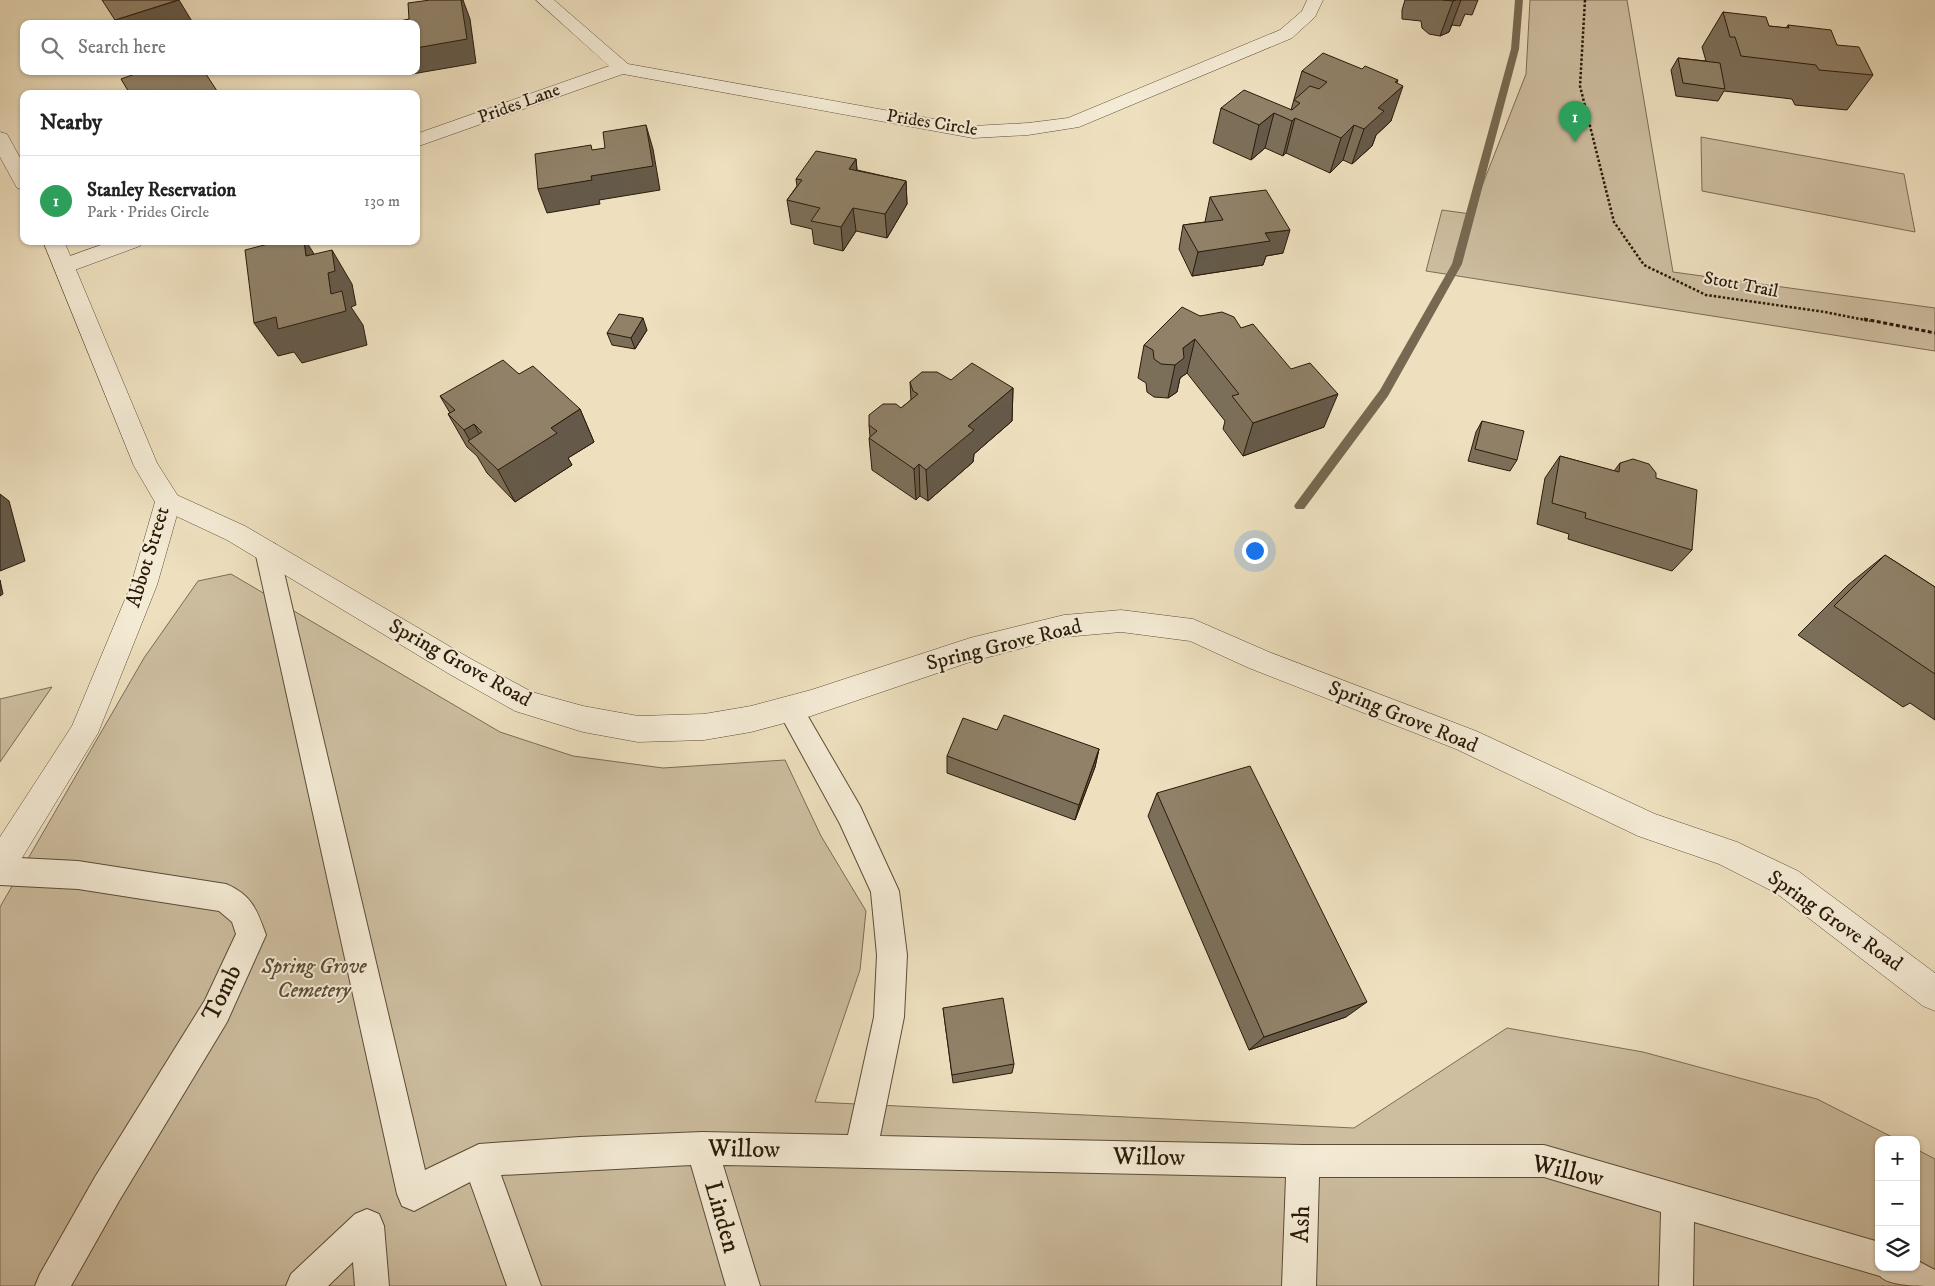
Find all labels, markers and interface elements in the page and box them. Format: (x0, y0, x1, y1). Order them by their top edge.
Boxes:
search box (20, 20, 420, 75)
icon: search (38, 34, 66, 62)
text: Search here (78, 36, 166, 59)
street label: Prides Lane (475, 79, 563, 129)
pin: 1 (1559, 101, 1591, 142)
street label: Prides Circle (885, 105, 979, 141)
text: Nearby (40, 110, 102, 136)
text: Stanley Reservation (87, 179, 236, 202)
text: 1 (53, 191, 59, 211)
text: 130 m (364, 191, 400, 211)
text: Park · Prides Circle (87, 202, 209, 222)
street label: Stott Trail (1702, 267, 1781, 303)
street label: Abbot Street (120, 503, 176, 611)
your location (1242, 538, 1268, 564)
street label: Spring Grove Road (384, 613, 536, 713)
street label: Spring Grove Road (924, 613, 1085, 677)
street label: Spring Grove Road (1324, 675, 1482, 759)
street label: Spring Grove Road (1762, 865, 1908, 978)
park label: Spring Grove Cemetery (261, 954, 367, 1004)
street label: Tomb (195, 960, 249, 1026)
street label: Willow (707, 1133, 780, 1165)
map controls (1875, 1136, 1920, 1271)
button: + (1875, 1136, 1920, 1181)
street label: Willow (1112, 1141, 1185, 1173)
street label: Willow (1528, 1148, 1607, 1194)
street label: Linden (697, 1177, 747, 1257)
button: − (1875, 1181, 1920, 1226)
street label: Ash (1285, 1205, 1317, 1243)
button: layers (1875, 1226, 1920, 1271)

